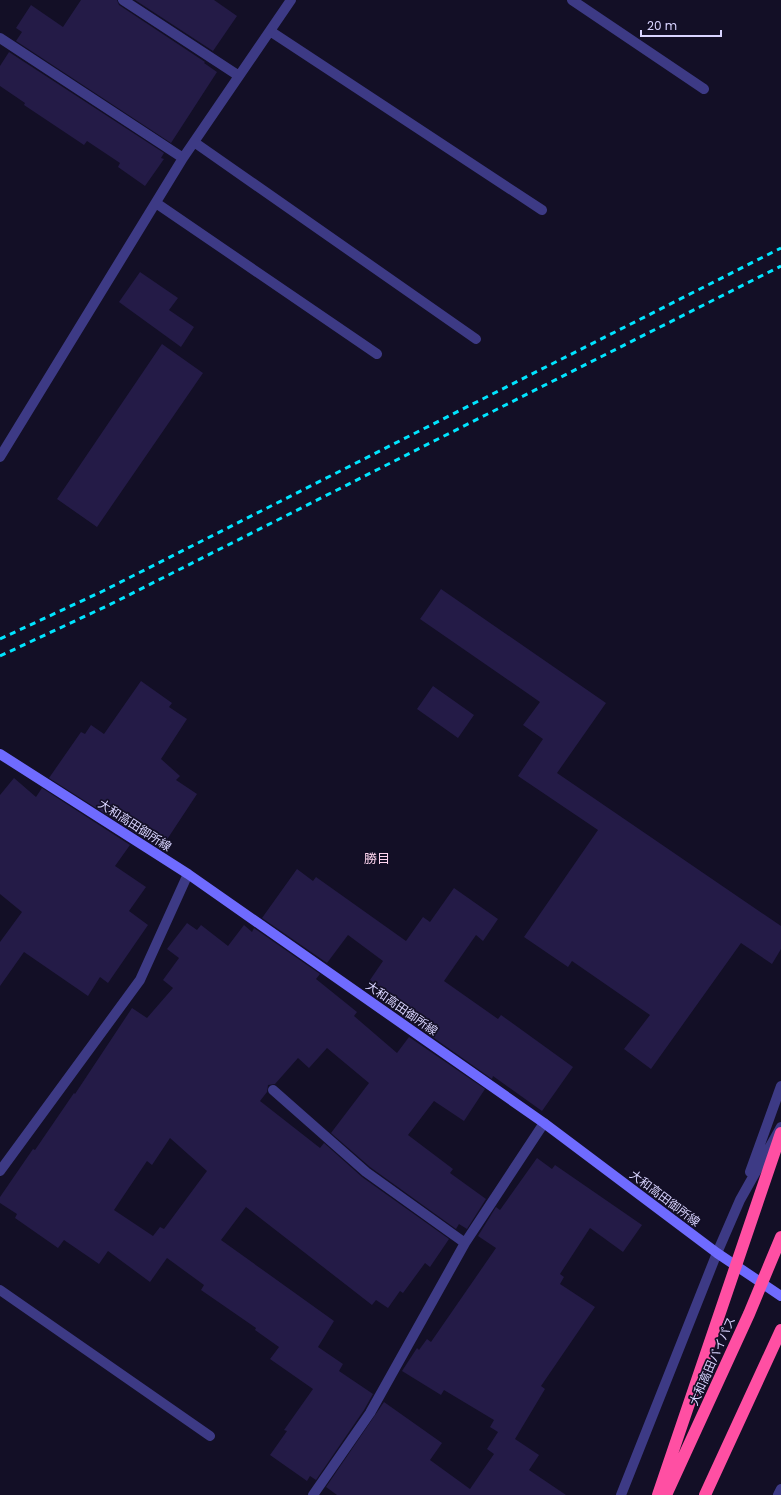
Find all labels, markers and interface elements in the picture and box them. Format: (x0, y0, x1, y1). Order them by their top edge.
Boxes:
scale bar (641, 12, 721, 38)
text: 20 m (647, 17, 677, 34)
street label: 大和高田御所線 (95, 795, 175, 855)
district label: 勝目 (364, 849, 390, 868)
street label: 大和高田御所線 (363, 977, 441, 1039)
street label: 大和高田御所線 (626, 1166, 704, 1230)
street label: 大和高田バイパス (685, 1314, 739, 1408)

